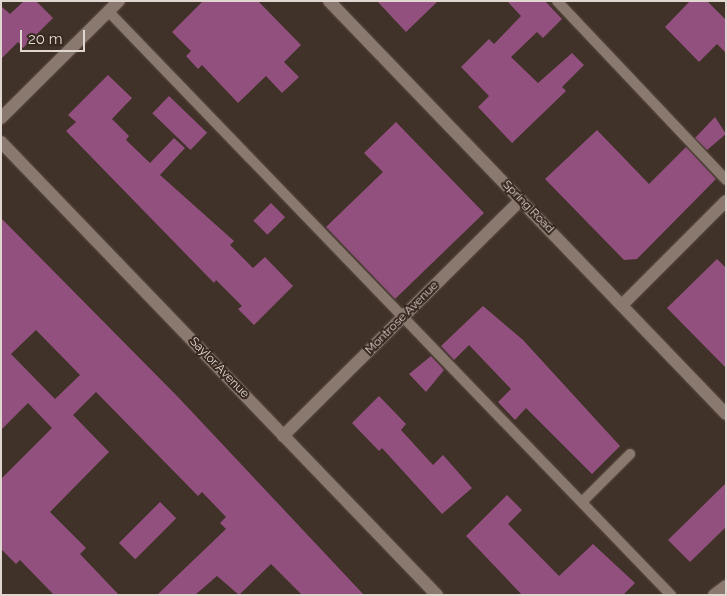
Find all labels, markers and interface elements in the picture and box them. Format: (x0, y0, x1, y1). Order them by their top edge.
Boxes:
scale bar (22, 20, 88, 52)
text: 20 m (28, 30, 63, 48)
street label: Spring Road (499, 178, 557, 236)
street label: Montrose Avenue (362, 278, 442, 358)
street label: Saylor Avenue (186, 334, 252, 402)

